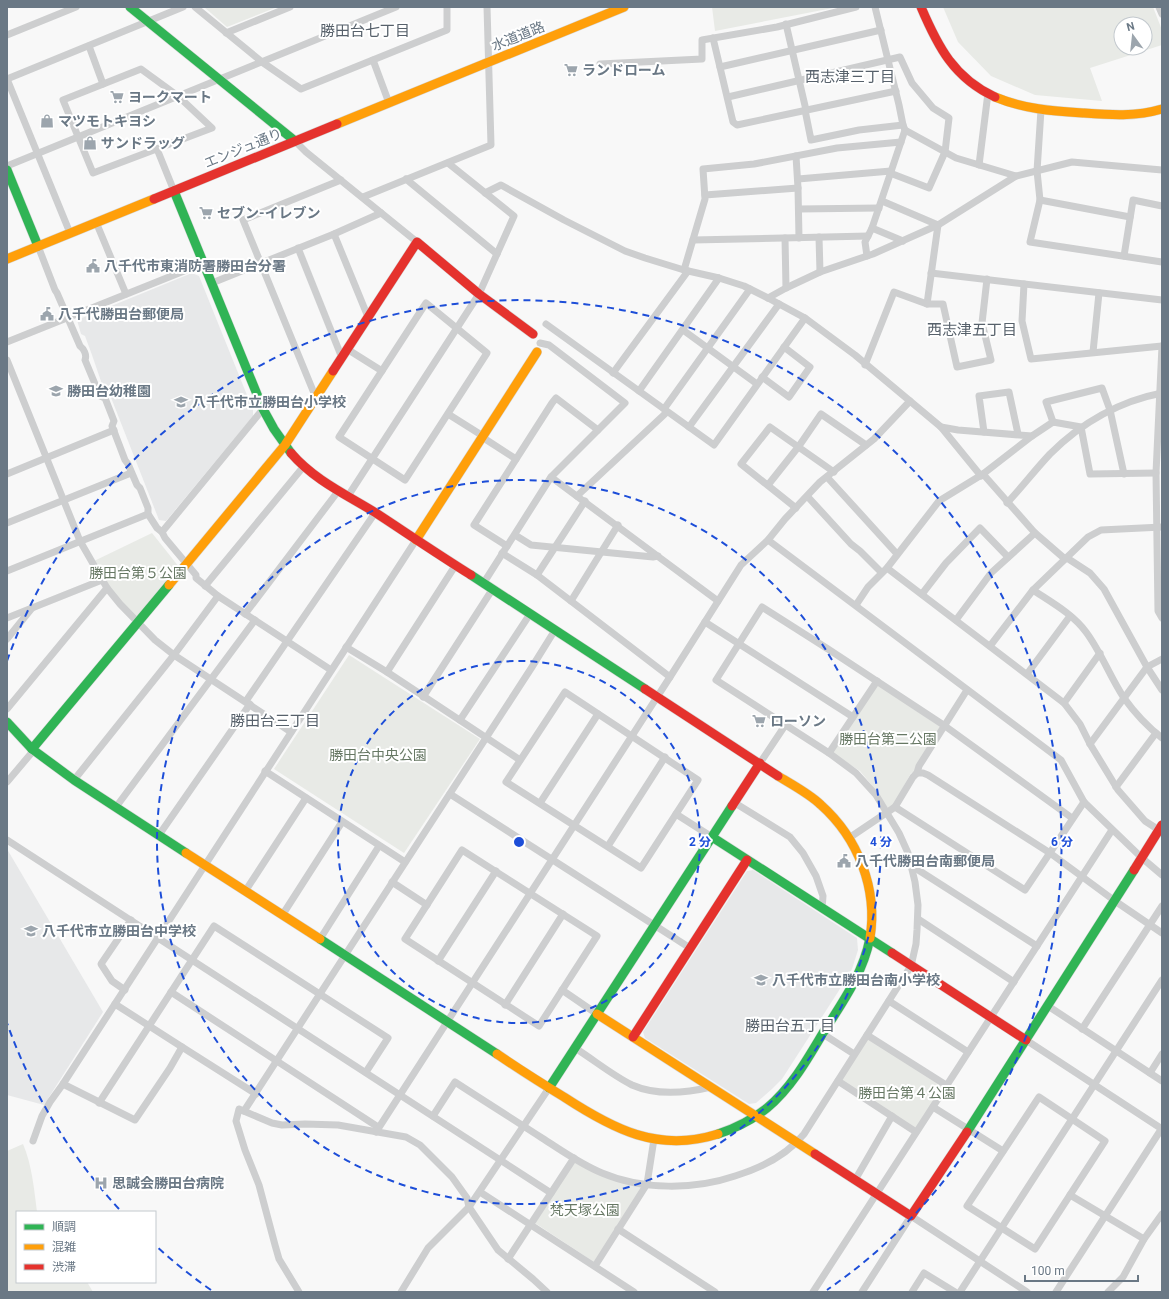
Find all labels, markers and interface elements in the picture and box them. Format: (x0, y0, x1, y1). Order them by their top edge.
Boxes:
north arrow (1113, 16, 1153, 56)
street label: 水道道路 (489, 18, 547, 54)
text: N (1125, 19, 1136, 34)
district label: 勝田台七丁目 (320, 22, 410, 40)
supermarket icon: ランドローム (563, 62, 579, 78)
place label: ランドローム (582, 62, 666, 78)
district label: 西志津三丁目 (805, 68, 895, 86)
supermarket icon: ヨークマート (109, 89, 125, 105)
place label: ヨークマート (128, 89, 212, 105)
shop icon: マツモトキヨシ (39, 113, 55, 129)
place label: マツモトキヨシ (58, 113, 156, 129)
street label: エンジュ通り (202, 125, 284, 171)
shop icon: サンドラッグ (82, 135, 98, 151)
place label: サンドラッグ (101, 135, 185, 151)
supermarket icon: セブン-イレブン (198, 205, 214, 221)
place label: セブン-イレブン (217, 205, 321, 221)
public building icon: 八千代市東消防署勝田台分署 (85, 258, 101, 274)
place label: 八千代市東消防署勝田台分署 (104, 258, 286, 274)
public building icon: 八千代勝田台郵便局 (39, 306, 55, 322)
place label: 八千代勝田台郵便局 (58, 306, 184, 322)
district label: 西志津五丁目 (927, 321, 1017, 339)
school or university icon: 勝田台幼稚園 (48, 383, 64, 399)
place label: 勝田台幼稚園 (67, 383, 151, 399)
school or university icon: 八千代市立勝田台小学校 (173, 394, 189, 410)
place label: 八千代市立勝田台小学校 (192, 394, 346, 410)
park label: 勝田台第５公園 (89, 565, 187, 581)
district label: 勝田台三丁目 (230, 712, 320, 730)
supermarket icon: ローソン (751, 713, 767, 729)
place label: ローソン (770, 713, 826, 729)
park label: 勝田台第二公園 (839, 731, 937, 747)
park label: 勝田台中央公園 (329, 747, 427, 763)
centre of rings (512, 835, 526, 849)
text: 2 分 (689, 835, 711, 849)
text: 4 分 (870, 835, 892, 849)
text: 6 分 (1051, 835, 1073, 849)
public building icon: 八千代勝田台南郵便局 (836, 853, 852, 869)
place label: 八千代勝田台南郵便局 (855, 853, 995, 869)
school or university icon: 八千代市立勝田台中学校 (23, 923, 39, 939)
place label: 八千代市立勝田台中学校 (42, 923, 196, 939)
school or university icon: 八千代市立勝田台南小学校 (753, 972, 769, 988)
place label: 八千代市立勝田台南小学校 (772, 972, 940, 988)
district label: 勝田台五丁目 (745, 1017, 835, 1035)
park label: 勝田台第４公園 (858, 1085, 956, 1101)
hospital icon: 思誠会勝田台病院 (93, 1175, 109, 1191)
place label: 思誠会勝田台病院 (112, 1175, 224, 1191)
park label: 梵天塚公園 (550, 1202, 620, 1218)
legend (16, 1211, 156, 1283)
text: 順調 (52, 1220, 76, 1234)
text: 混雑 (52, 1240, 76, 1254)
scale bar (1025, 1257, 1138, 1283)
text: 渋滞 (52, 1260, 76, 1274)
text: 100 m (1031, 1264, 1065, 1278)

